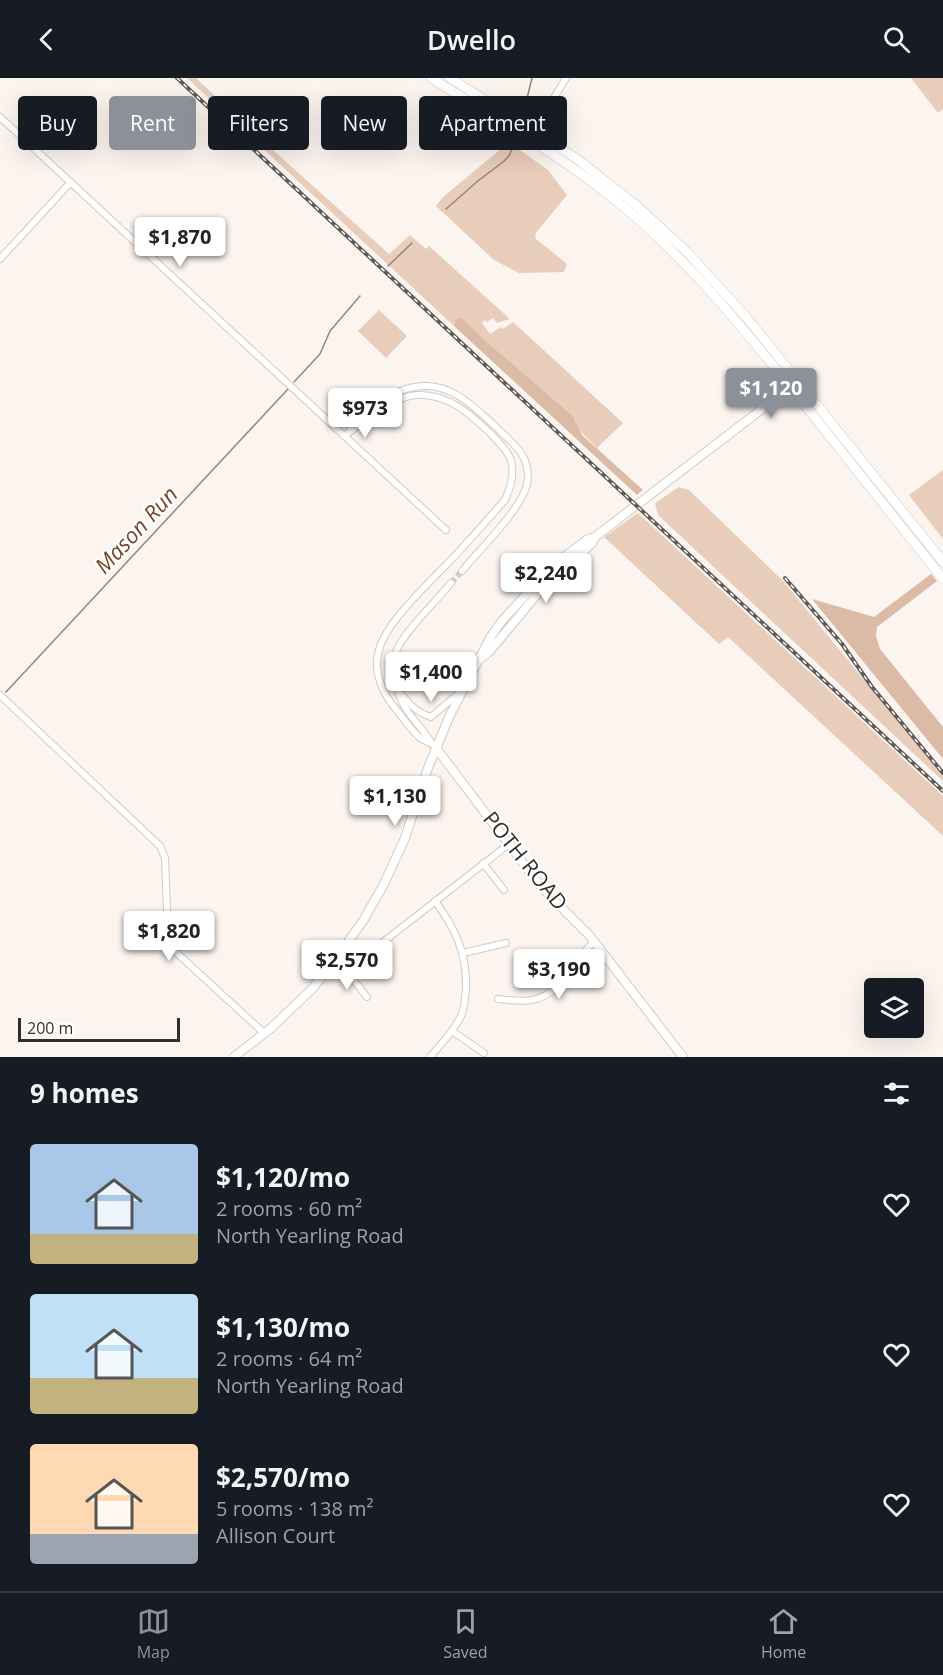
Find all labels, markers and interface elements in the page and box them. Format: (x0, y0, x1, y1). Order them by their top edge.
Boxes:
text: Dwello (427, 21, 516, 58)
icon: back (30, 23, 63, 56)
icon: search (880, 23, 913, 56)
chip: Buy (18, 96, 97, 150)
chip: Rent (109, 96, 196, 150)
chip: Filters (208, 96, 309, 150)
chip: New (321, 96, 407, 150)
chip: Apartment (419, 96, 567, 150)
pin: $1,870 (131, 217, 229, 268)
text: $1,870 (149, 223, 211, 250)
pin: $1,120 (722, 368, 820, 419)
text: $1,120 (740, 374, 802, 401)
pin: $973 (329, 388, 401, 439)
text: $973 (342, 394, 388, 421)
water label: Mason Run (87, 479, 183, 579)
pin: $2,240 (497, 553, 595, 604)
text: $2,240 (515, 559, 577, 586)
pin: $1,400 (382, 652, 480, 703)
text: $1,400 (400, 658, 462, 685)
pin: $1,130 (346, 776, 444, 827)
text: $1,130 (364, 782, 426, 809)
street label: POTH ROAD (477, 805, 574, 916)
pin: $1,820 (120, 911, 218, 962)
text: $1,820 (138, 917, 200, 944)
pin: $2,570 (298, 940, 396, 991)
text: $2,570 (316, 946, 378, 973)
pin: $3,190 (510, 949, 608, 1000)
text: $3,190 (528, 955, 590, 982)
map controls (864, 978, 924, 1038)
button: layers (864, 978, 924, 1038)
scale bar (18, 1015, 180, 1043)
text: 200 m (27, 1017, 73, 1039)
text: 9 homes (30, 1075, 139, 1111)
icon: filters (880, 1077, 913, 1110)
text: $1,120/mo (216, 1159, 350, 1195)
icon: home (78, 1168, 150, 1240)
icon: heart (880, 1188, 913, 1221)
text: 2 rooms · 60 m² (216, 1195, 362, 1222)
text: North Yearling Road (216, 1222, 404, 1249)
text: $1,130/mo (216, 1309, 350, 1345)
icon: home (78, 1318, 150, 1390)
icon: heart (880, 1338, 913, 1371)
text: 2 rooms · 64 m² (216, 1345, 362, 1372)
text: North Yearling Road (216, 1372, 404, 1399)
text: $2,570/mo (216, 1459, 350, 1495)
icon: home (78, 1468, 150, 1540)
icon: heart (880, 1488, 913, 1521)
text: 5 rooms · 138 m² (216, 1495, 374, 1522)
text: Allison Court (216, 1522, 335, 1549)
tab: Map (137, 1605, 170, 1663)
tab: Saved (443, 1605, 488, 1663)
tab: Home (761, 1605, 806, 1663)

